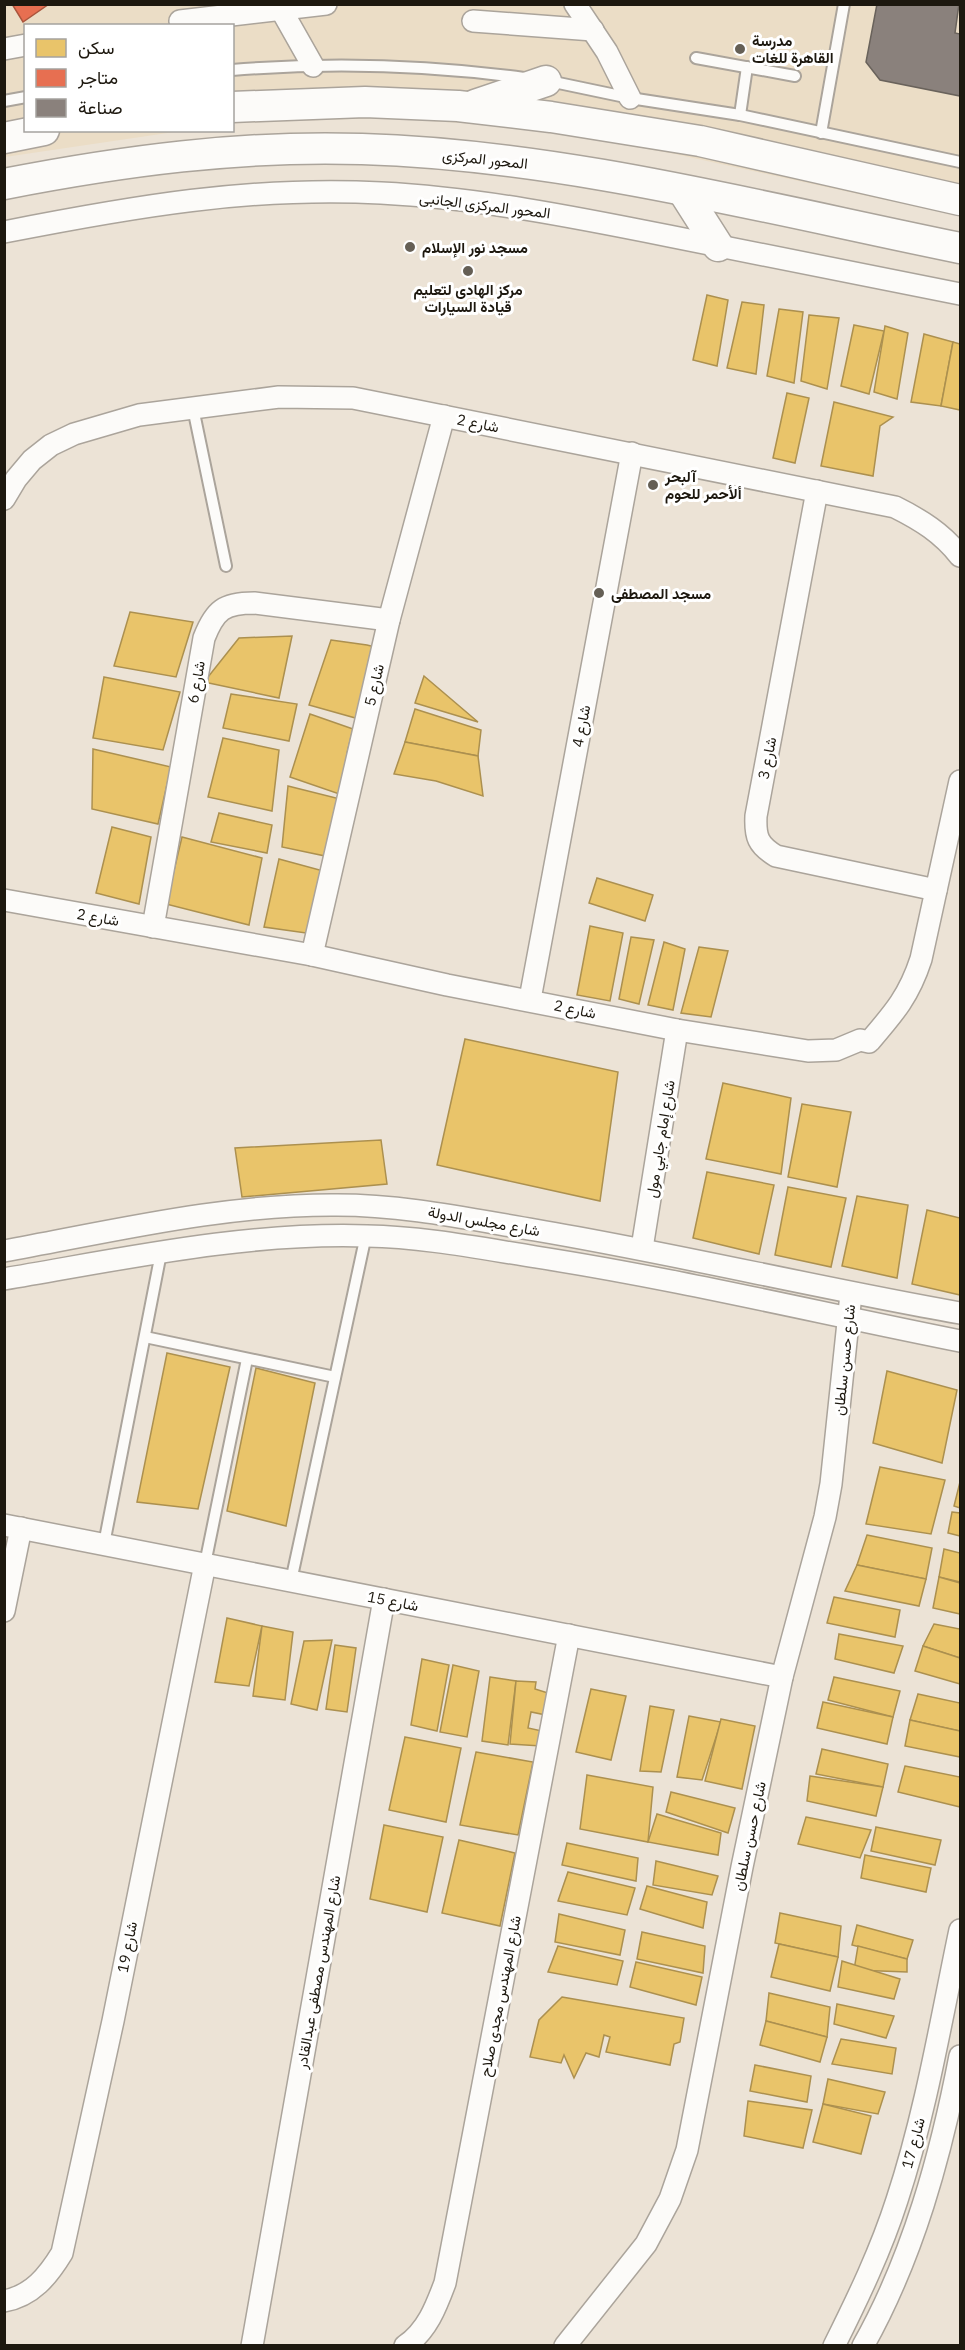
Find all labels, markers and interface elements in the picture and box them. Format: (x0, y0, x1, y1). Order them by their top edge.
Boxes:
legend (24, 24, 234, 132)
place label: مدرسة القاهرة للغات (752, 31, 834, 67)
text: سكن (78, 36, 114, 59)
marker: مدرسة القاهرة للغات (733, 42, 747, 56)
text: متاجر (77, 66, 118, 89)
text: صناعة (78, 96, 123, 119)
street label: المحور المركزى (441, 145, 529, 174)
street label: المحور المركزى الجانبى (418, 188, 552, 223)
place label: مسجد نور الإسلام (422, 238, 528, 258)
marker: مسجد نور الإسلام (403, 240, 417, 254)
marker: مركز الهادى لتعليم قيادة السيارات (461, 264, 475, 278)
place label: مركز الهادى لتعليم قيادة السيارات (413, 280, 523, 316)
street label: شارع 2 (455, 410, 501, 438)
place label: آلبحر ألأحمر للحوم (664, 467, 742, 504)
marker: آلبحر ألأحمر للحوم (646, 478, 660, 492)
place label: مسجد المصطفى (611, 584, 711, 603)
marker: مسجد المصطفى (592, 586, 606, 600)
street label: شارع 6 (183, 659, 211, 705)
street label: شارع 5 (360, 662, 390, 708)
street label: شارع 4 (568, 703, 596, 749)
street label: شارع 3 (754, 735, 782, 781)
street label: شارع 2 (75, 904, 121, 932)
street label: شارع 2 (552, 995, 598, 1025)
street label: شارع إمام جابي مول (641, 1079, 683, 1200)
street label: شارع مجلس الدولة (426, 1202, 542, 1242)
street label: شارع حسن سلطان (829, 1303, 861, 1417)
street label: شارع 15 (365, 1587, 420, 1617)
street label: شارع حسن سلطان (728, 1779, 772, 1893)
street label: شارع المهندس مصطفى عبدالقادر (291, 1874, 346, 2072)
street label: شارع المهندس مجدى صلاح (475, 1914, 527, 2079)
street label: شارع 19 (113, 1920, 143, 1975)
street label: شارع 17 (897, 2115, 931, 2171)

